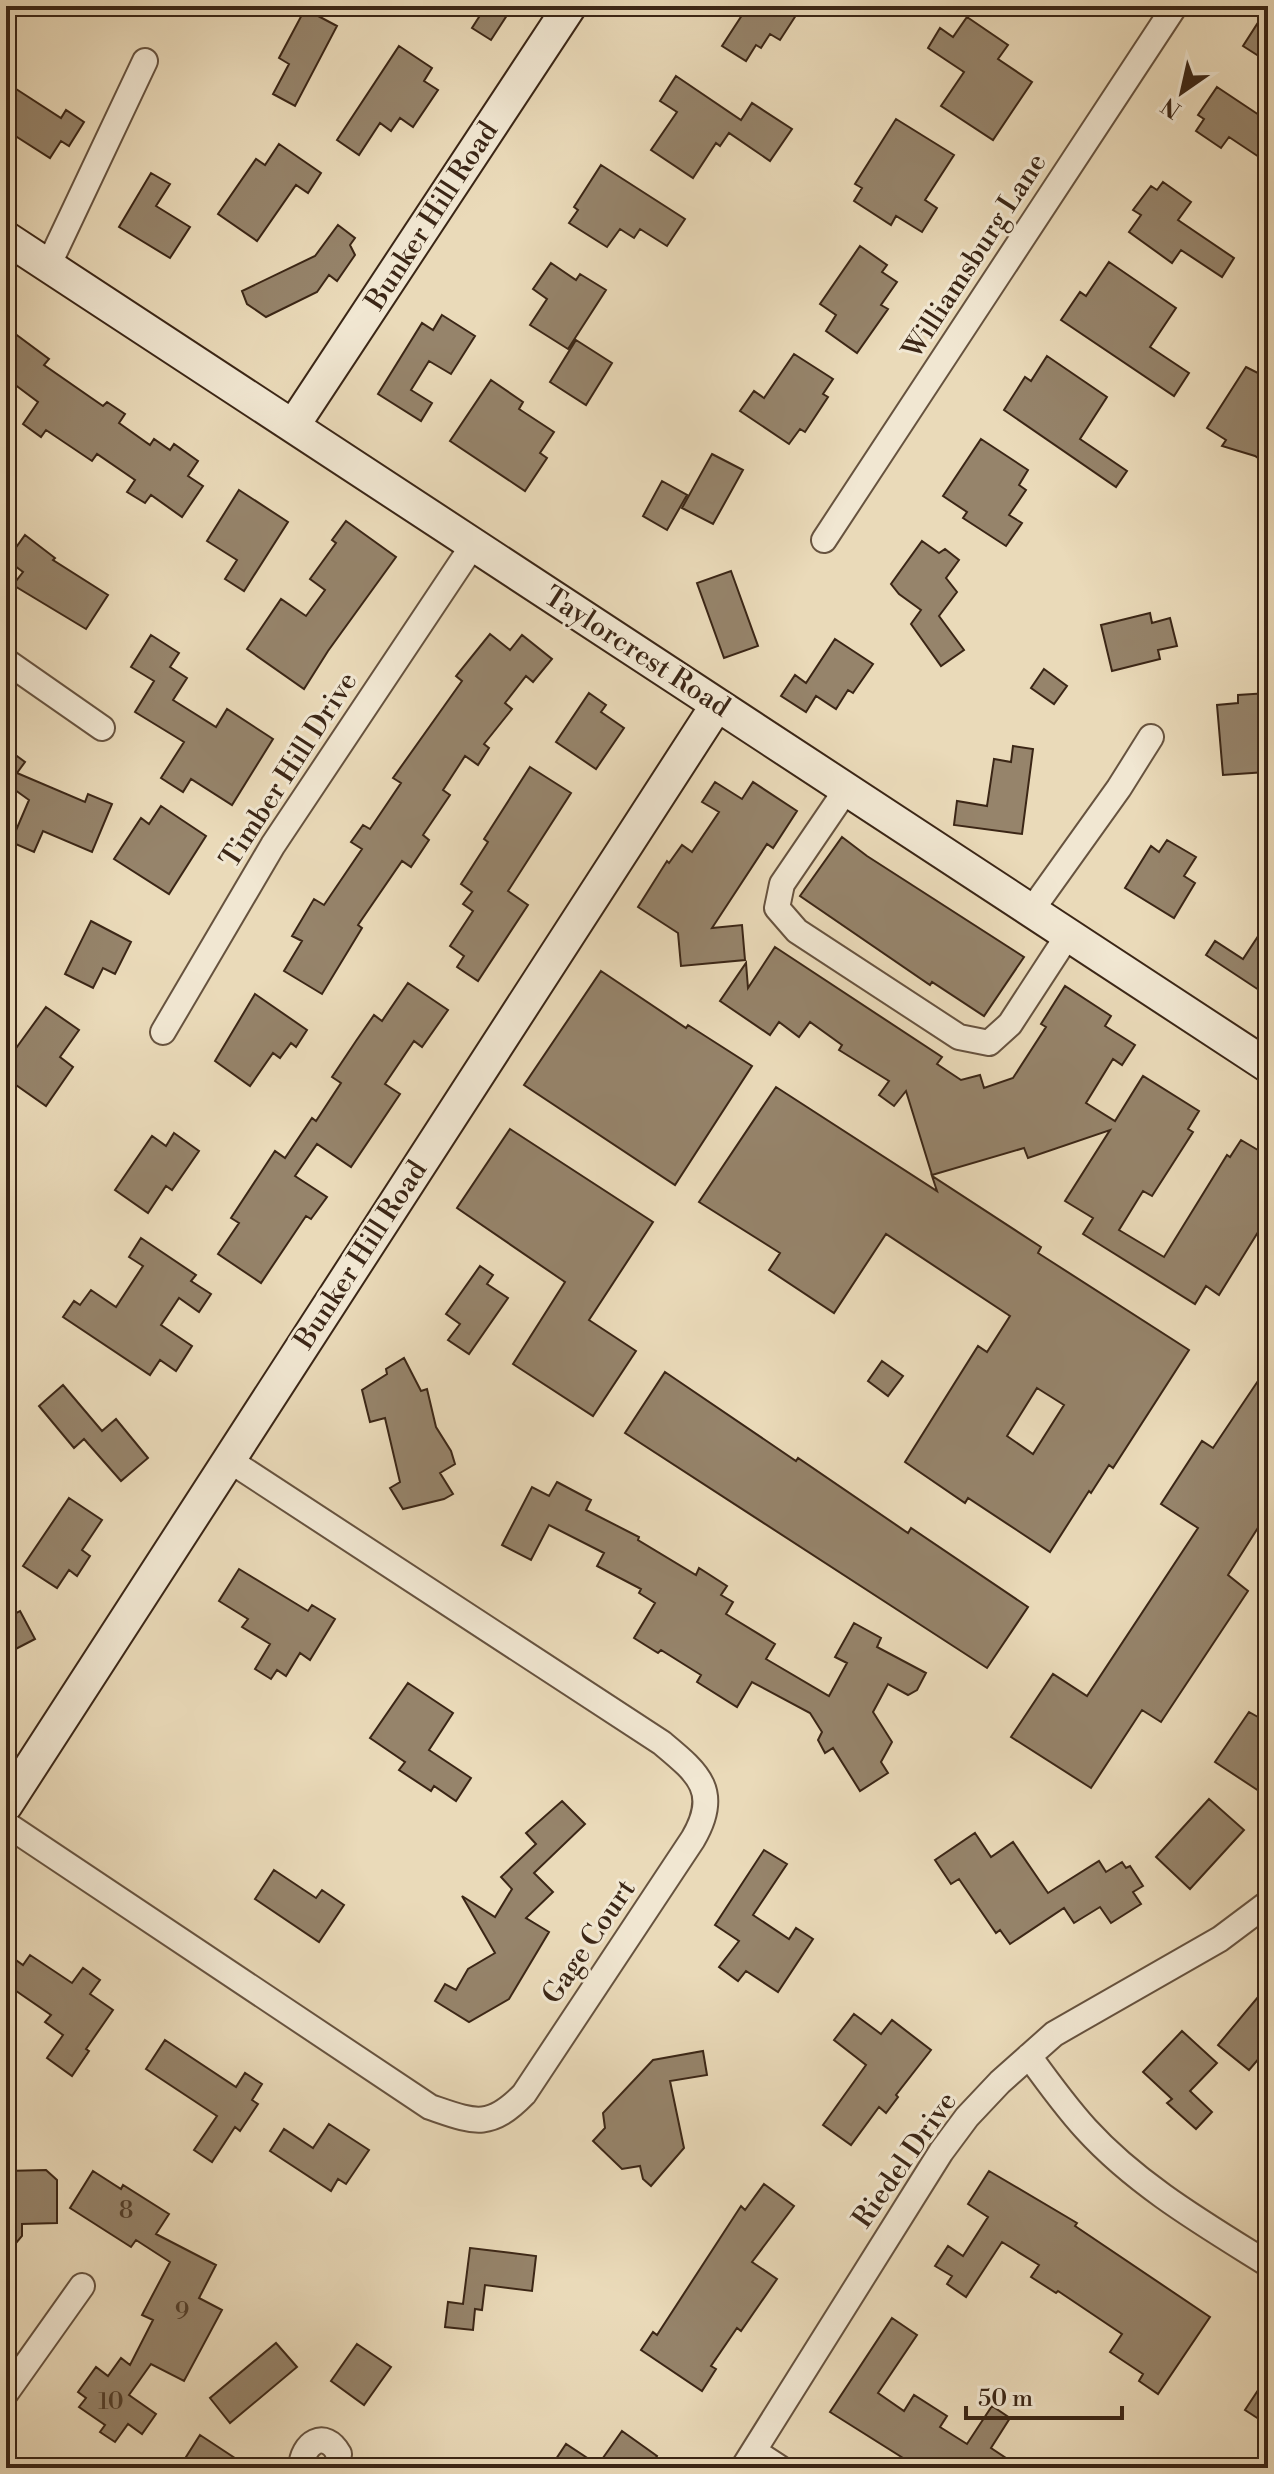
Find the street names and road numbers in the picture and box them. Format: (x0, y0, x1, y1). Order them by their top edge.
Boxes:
street label: Bunker Hill Road (357, 115, 506, 318)
street label: Williamsburg Lane (895, 147, 1054, 366)
street label: Taylorcrest Road (537, 579, 737, 725)
street label: Timber Hill Drive (213, 665, 365, 875)
street label: Bunker Hill Road (286, 1154, 435, 1357)
street label: Gage Court (535, 1873, 643, 2011)
street label: Riedel Drive (845, 2085, 965, 2235)

